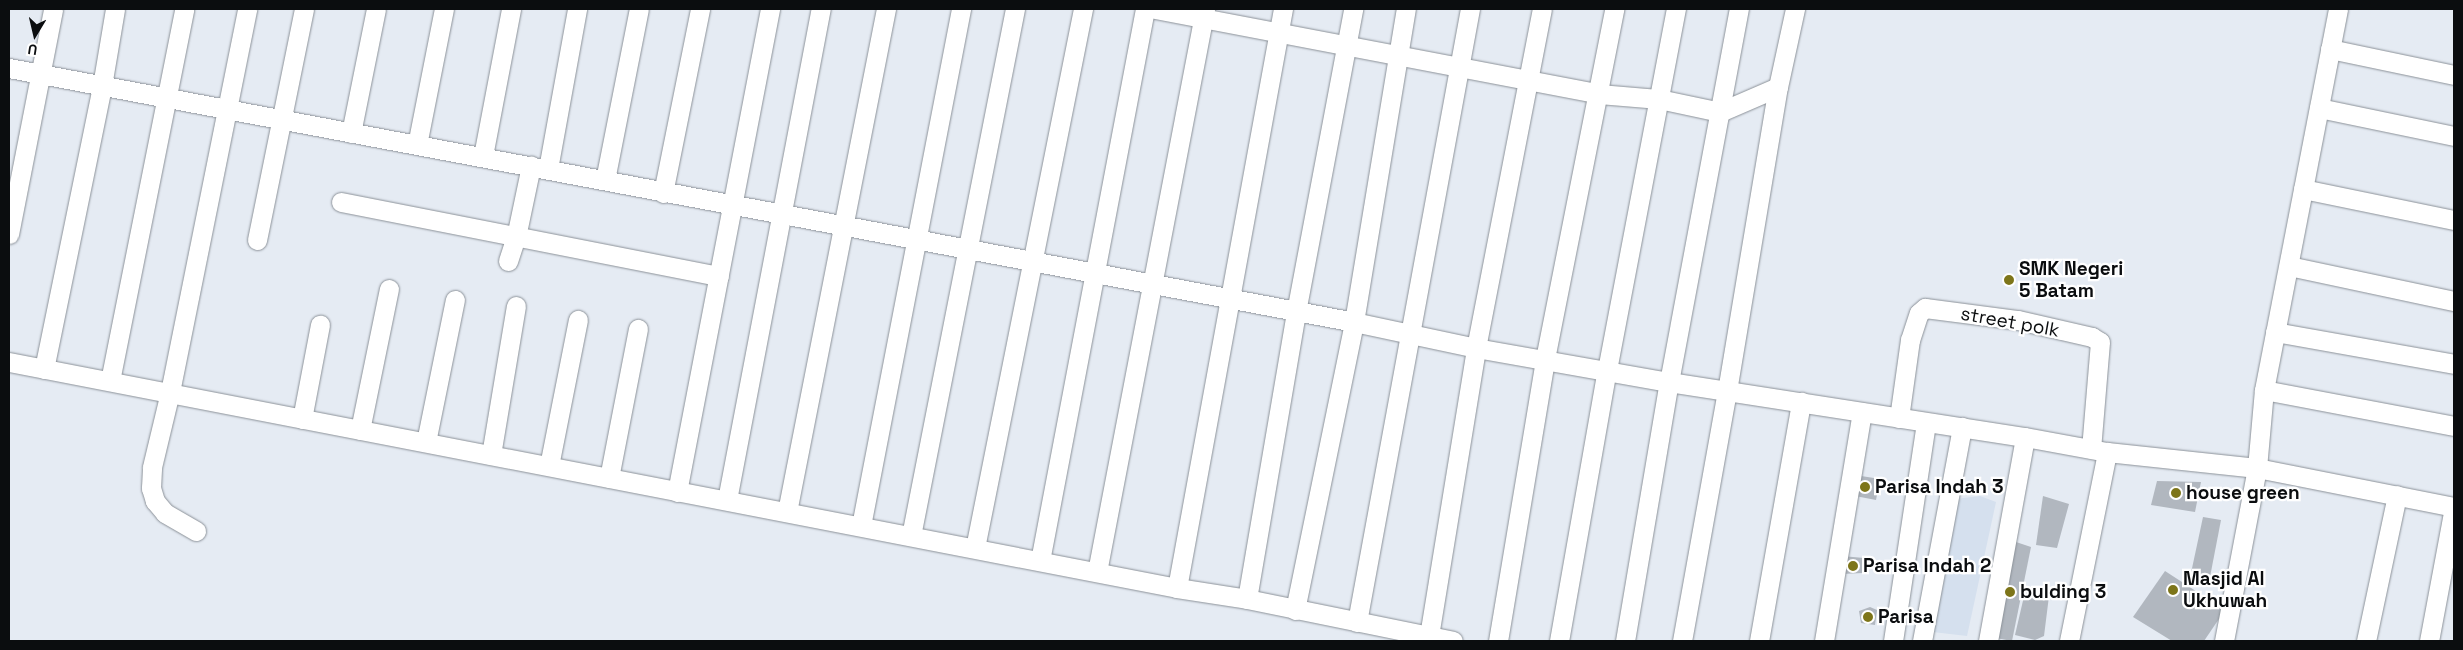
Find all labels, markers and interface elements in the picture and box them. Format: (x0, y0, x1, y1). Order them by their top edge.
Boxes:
north arrow (10, 10, 60, 60)
text: U (27, 40, 39, 59)
place label: SMK Negeri 5 Batam (2019, 258, 2123, 302)
marker: SMK Negeri 5 Batam (2003, 274, 2015, 286)
street label: street polk (1959, 302, 2061, 342)
place label: Parisa Indah 3 (1875, 476, 2003, 498)
marker: Parisa Indah 3 (1859, 481, 1871, 493)
place label: house green (2186, 482, 2300, 504)
marker: house green (2170, 487, 2182, 499)
place label: Parisa Indah 2 (1863, 555, 1991, 577)
marker: Parisa Indah 2 (1847, 560, 1859, 572)
place label: Masjid Al Ukhuwah (2183, 568, 2267, 612)
place label: bulding 3 (2020, 581, 2106, 603)
marker: Masjid Al Ukhuwah (2167, 584, 2179, 596)
marker: bulding 3 (2004, 586, 2016, 598)
place label: Parisa (1878, 606, 1934, 628)
marker: Parisa (1862, 611, 1874, 623)

